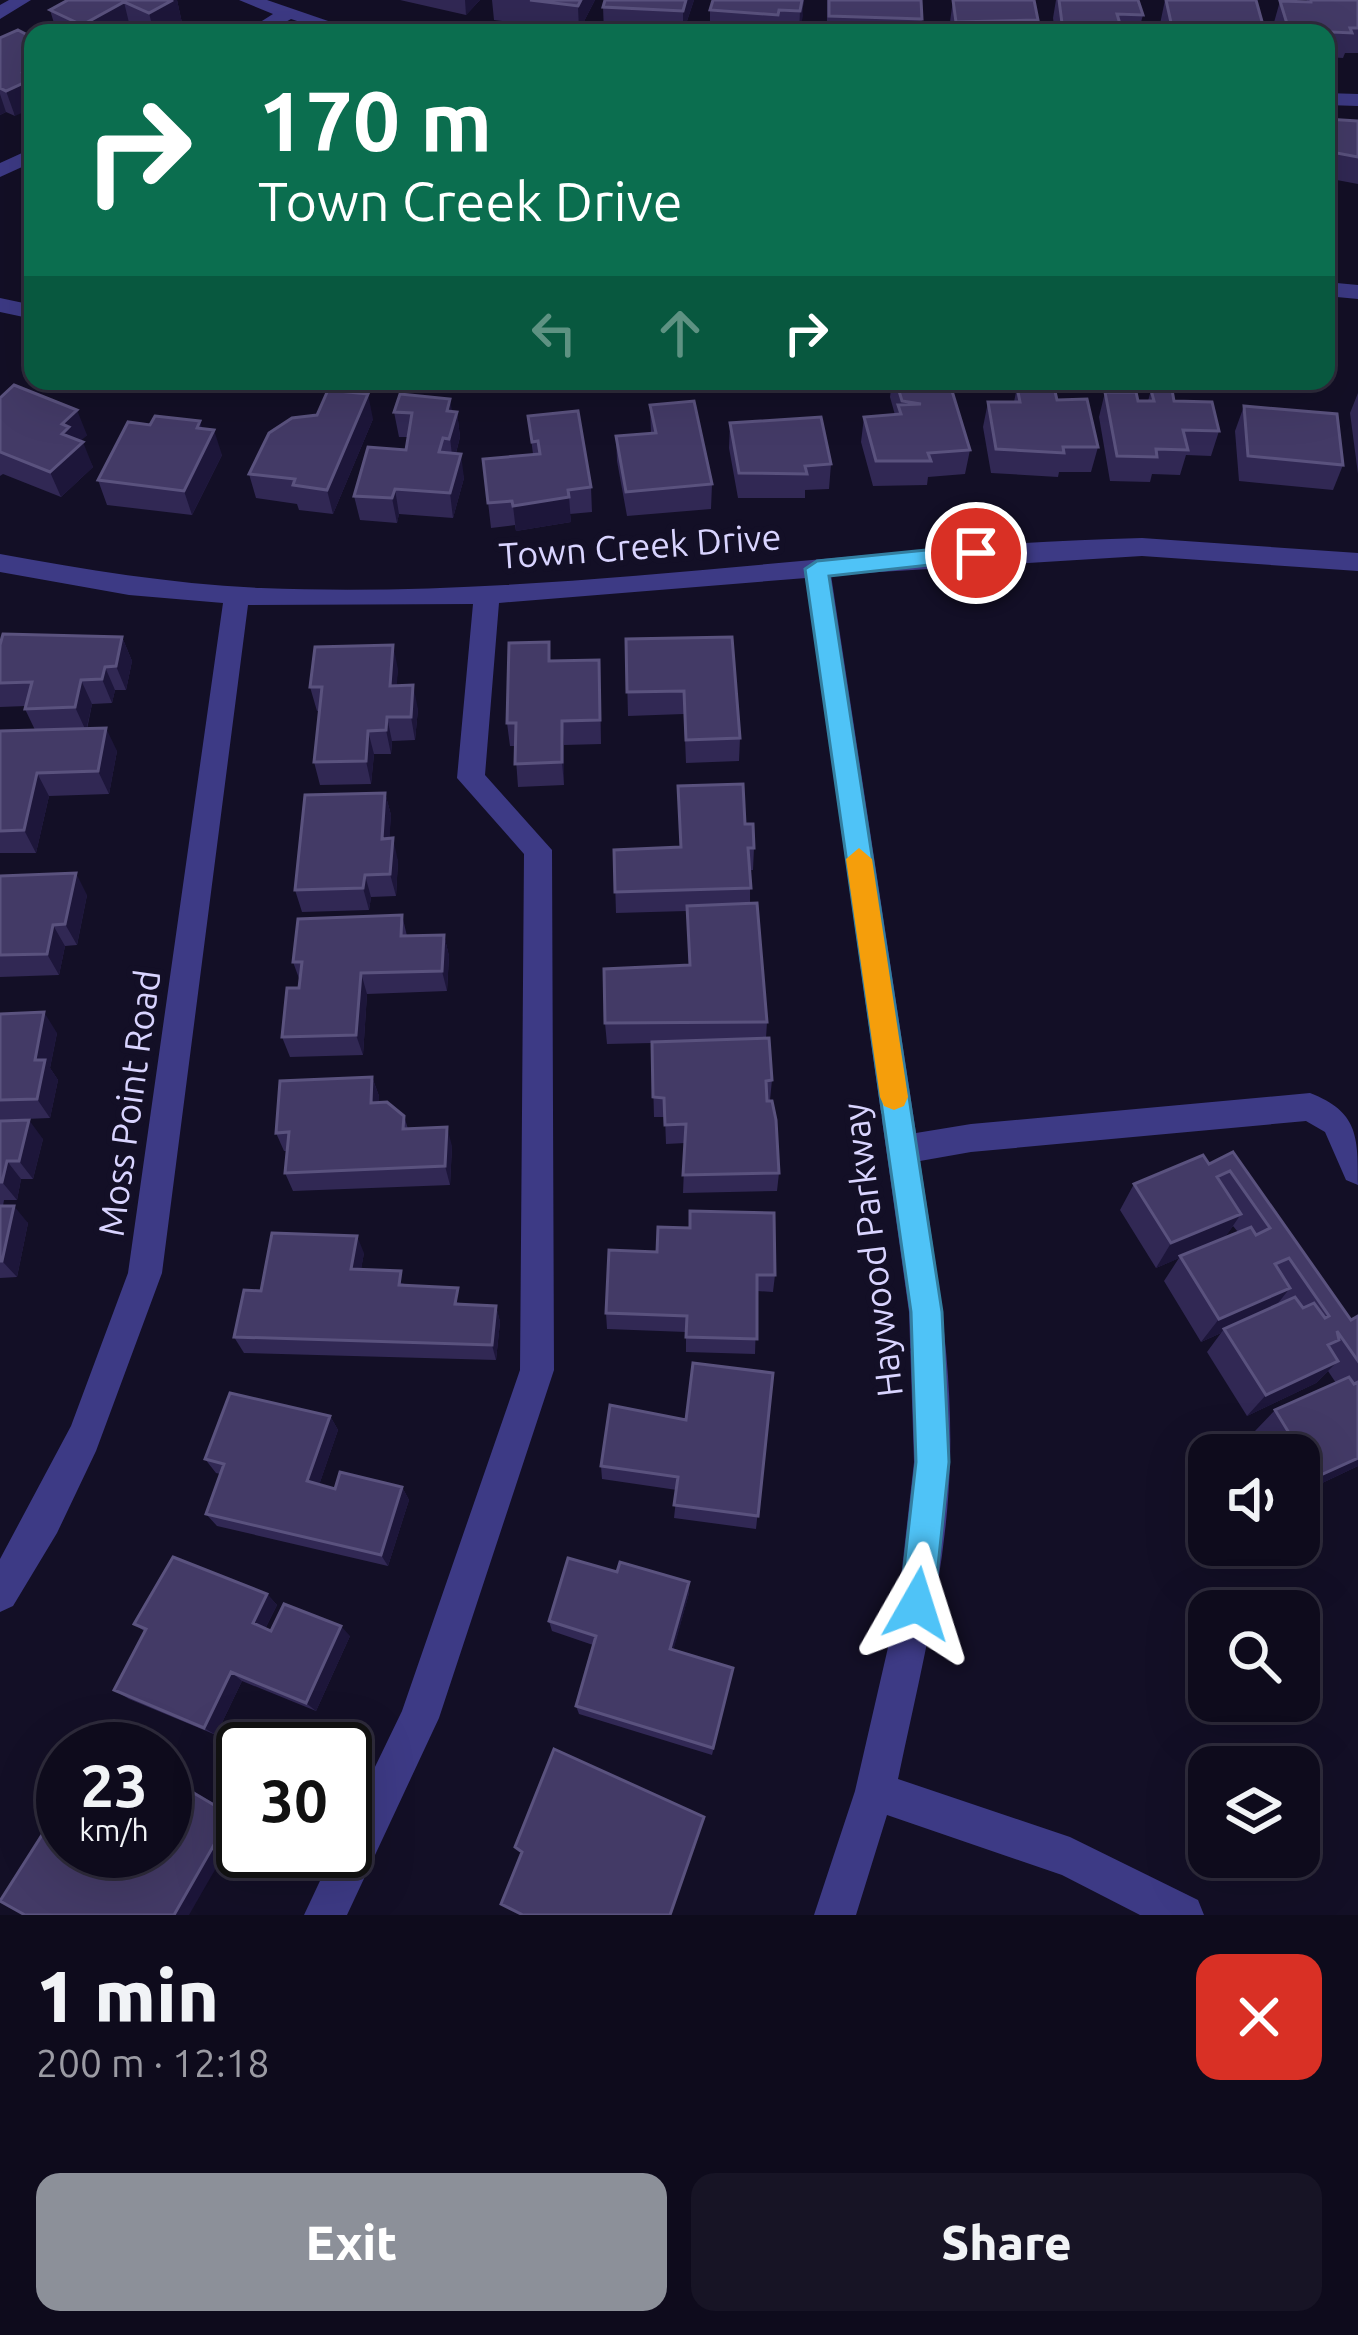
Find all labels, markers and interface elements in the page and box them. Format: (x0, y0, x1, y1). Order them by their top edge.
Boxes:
icon: right (60, 72, 216, 228)
text: 170 m (258, 73, 492, 167)
text: Town Creek Drive (258, 171, 683, 231)
icon: left (521, 300, 587, 366)
icon: ahead (647, 300, 713, 366)
icon: right (773, 300, 839, 366)
pin (925, 502, 1027, 604)
street label: Town Creek Drive (497, 515, 783, 576)
icon: arrive (943, 520, 1009, 586)
street label: Moss Point Road (90, 967, 168, 1239)
street label: Haywood Parkway (833, 1101, 910, 1400)
map controls (1188, 1434, 1320, 1878)
button: sound (1188, 1434, 1320, 1566)
position arrow (854, 1541, 980, 1667)
button: search (1188, 1590, 1320, 1722)
speed limit sign: 30 (216, 1722, 372, 1878)
button: layers (1188, 1746, 1320, 1878)
text: 23 (80, 1751, 148, 1818)
text: km/h (79, 1813, 149, 1847)
button: close (1196, 1954, 1322, 2080)
text: 1 min (36, 1955, 219, 2036)
text: 200 m · 12:18 (36, 2041, 270, 2084)
button: Exit (36, 2173, 667, 2311)
button: Share (691, 2173, 1322, 2311)

